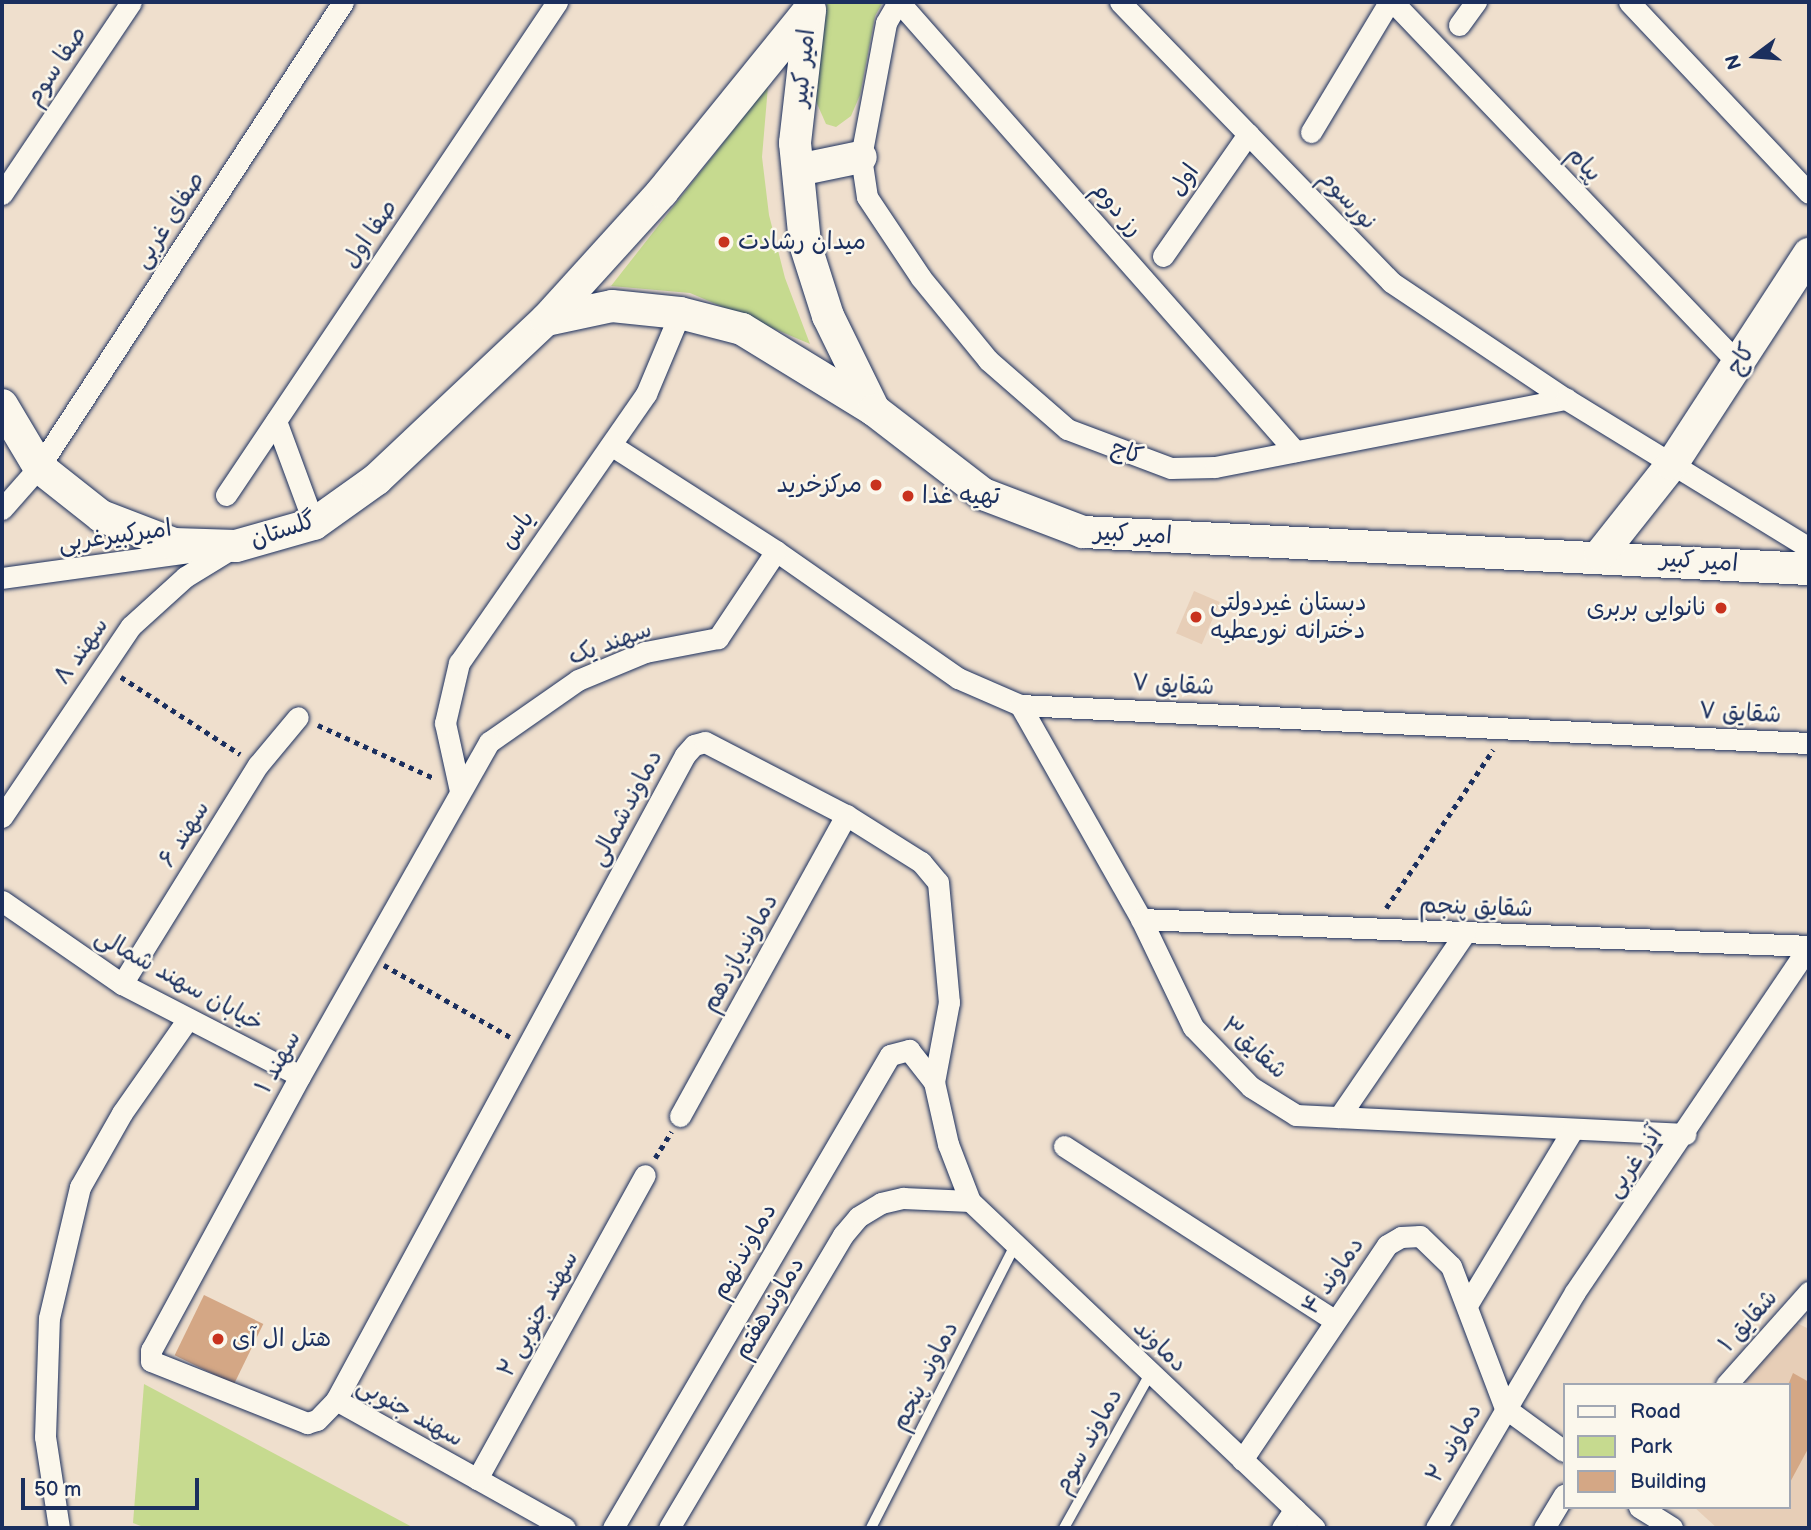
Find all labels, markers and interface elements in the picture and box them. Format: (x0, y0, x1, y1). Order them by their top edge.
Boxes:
street label: صفا سوم (19, 21, 93, 111)
north arrow (1720, 21, 1790, 91)
street label: امیر کبیر (785, 28, 821, 108)
text: N (1721, 52, 1747, 72)
street label: پیام (1560, 140, 1608, 188)
street label: اول (1163, 158, 1205, 202)
street label: نورسوم (1312, 164, 1384, 236)
street label: صفای غربی (127, 166, 211, 274)
street label: رز دوم (1085, 175, 1149, 243)
street label: صفا اول (337, 194, 403, 274)
place label: میدان رشادت (738, 228, 866, 256)
marker: میدان رشادت (716, 234, 732, 250)
street label: کاج (1720, 338, 1762, 380)
street label: کاج (1107, 433, 1147, 471)
place label: مرکزخرید (777, 471, 862, 499)
marker: مرکزخرید (868, 477, 884, 493)
place label: تهیه غذا (922, 482, 1000, 510)
marker: تهیه غذا (900, 488, 916, 504)
street label: یاس (493, 505, 541, 555)
street label: گلستان (247, 506, 319, 554)
street label: امیرکبیرغربی (57, 514, 173, 558)
street label: امیر کبیر (1093, 518, 1173, 550)
street label: امیر کبیر (1659, 544, 1739, 578)
place label: دبستان غیردولتی دخترانه نورعطیه (1210, 589, 1367, 645)
place label: نانوایی بربری (1587, 594, 1707, 622)
marker: نانوایی بربری (1713, 600, 1729, 616)
marker: دبستان غیردولتی دخترانه نورعطیه (1188, 609, 1204, 625)
street label: سهند ۸ (48, 612, 114, 690)
street label: سهند یک (564, 615, 656, 671)
street label: شقایق ۷ (1131, 668, 1215, 702)
street label: شقایق ۷ (1698, 696, 1782, 730)
street label: دماوندشمالی (583, 745, 669, 871)
street label: سهند ۶ (152, 795, 216, 873)
street label: دماوندیازدهم (696, 889, 784, 1017)
street label: شقایق پنجم (1419, 891, 1533, 923)
street label: خیابان سهند شمالی (90, 922, 268, 1038)
street label: شقایق۳ (1215, 1011, 1293, 1085)
street label: سهند ۱ (249, 1026, 307, 1098)
street label: آذر غربی (1599, 1121, 1669, 1203)
street label: دماوندنهم (705, 1198, 783, 1304)
street label: دماوند ۴ (1296, 1231, 1370, 1321)
street label: سهند جنوبی ۲ (491, 1246, 585, 1382)
street label: دماوندهفتم (727, 1252, 811, 1364)
street label: شقایق ۱ (1712, 1284, 1784, 1358)
street label: دماوند (1127, 1313, 1193, 1379)
street label: دماوند پنجم (885, 1317, 965, 1435)
place label: هتل ال آی (232, 1325, 331, 1353)
marker: هتل ال آی (210, 1331, 226, 1347)
street label: سهند جنوبی (352, 1371, 468, 1453)
street label: دماوند سوم (1047, 1383, 1129, 1499)
legend (1562, 1383, 1790, 1509)
street label: دماوند ۲ (1420, 1398, 1488, 1488)
text: Road (1630, 1399, 1681, 1424)
text: Park (1630, 1434, 1672, 1459)
scale bar (24, 1464, 203, 1508)
text: Building (1630, 1469, 1706, 1494)
text: 50 m (34, 1477, 81, 1502)

